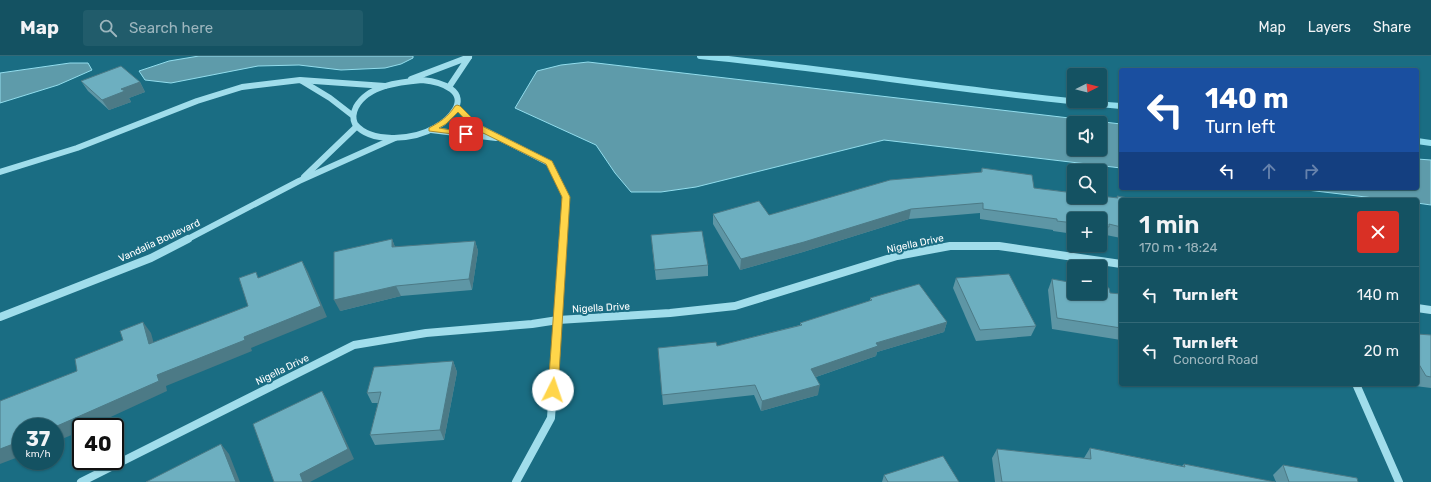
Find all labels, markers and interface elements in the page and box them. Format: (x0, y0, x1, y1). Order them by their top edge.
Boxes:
search box (83, 10, 363, 46)
text: Map (20, 16, 59, 39)
icon: search (97, 17, 119, 39)
text: Search here (129, 19, 213, 37)
text: Map (1259, 19, 1286, 36)
text: Layers (1308, 19, 1351, 36)
text: Share (1373, 19, 1411, 36)
north arrow (1067, 68, 1107, 108)
map controls (1067, 68, 1107, 300)
text: 140 m (1205, 82, 1289, 115)
icon: left (1139, 84, 1191, 136)
button: sound (1067, 116, 1107, 156)
text: Turn left (1205, 116, 1275, 138)
pin (449, 117, 483, 151)
icon: arrive (455, 123, 477, 145)
icon: left (1216, 160, 1238, 182)
icon: ahead (1258, 160, 1280, 182)
icon: right (1300, 160, 1322, 182)
button: search (1067, 164, 1107, 204)
text: 1 min (1139, 211, 1199, 239)
button: close (1357, 211, 1399, 253)
button: + (1067, 212, 1107, 252)
street label: Vandalia Boulevard (117, 217, 202, 265)
street label: Nigella Drive (886, 232, 945, 256)
text: 170 m · 18:24 (1139, 240, 1218, 255)
button: − (1067, 260, 1107, 300)
icon: left (1139, 284, 1161, 306)
text: Turn left (1173, 286, 1238, 304)
text: 140 m (1357, 286, 1399, 304)
street label: Nigella Drive (572, 300, 631, 316)
text: Turn left (1173, 334, 1238, 352)
icon: left (1139, 340, 1161, 362)
text: 20 m (1364, 342, 1399, 360)
street label: Nigella Drive (254, 352, 311, 388)
text: Concord Road (1173, 352, 1258, 367)
position arrow (532, 369, 574, 411)
speed limit sign: 40 (72, 418, 124, 470)
text: 37 (26, 427, 50, 451)
text: km/h (26, 448, 50, 460)

